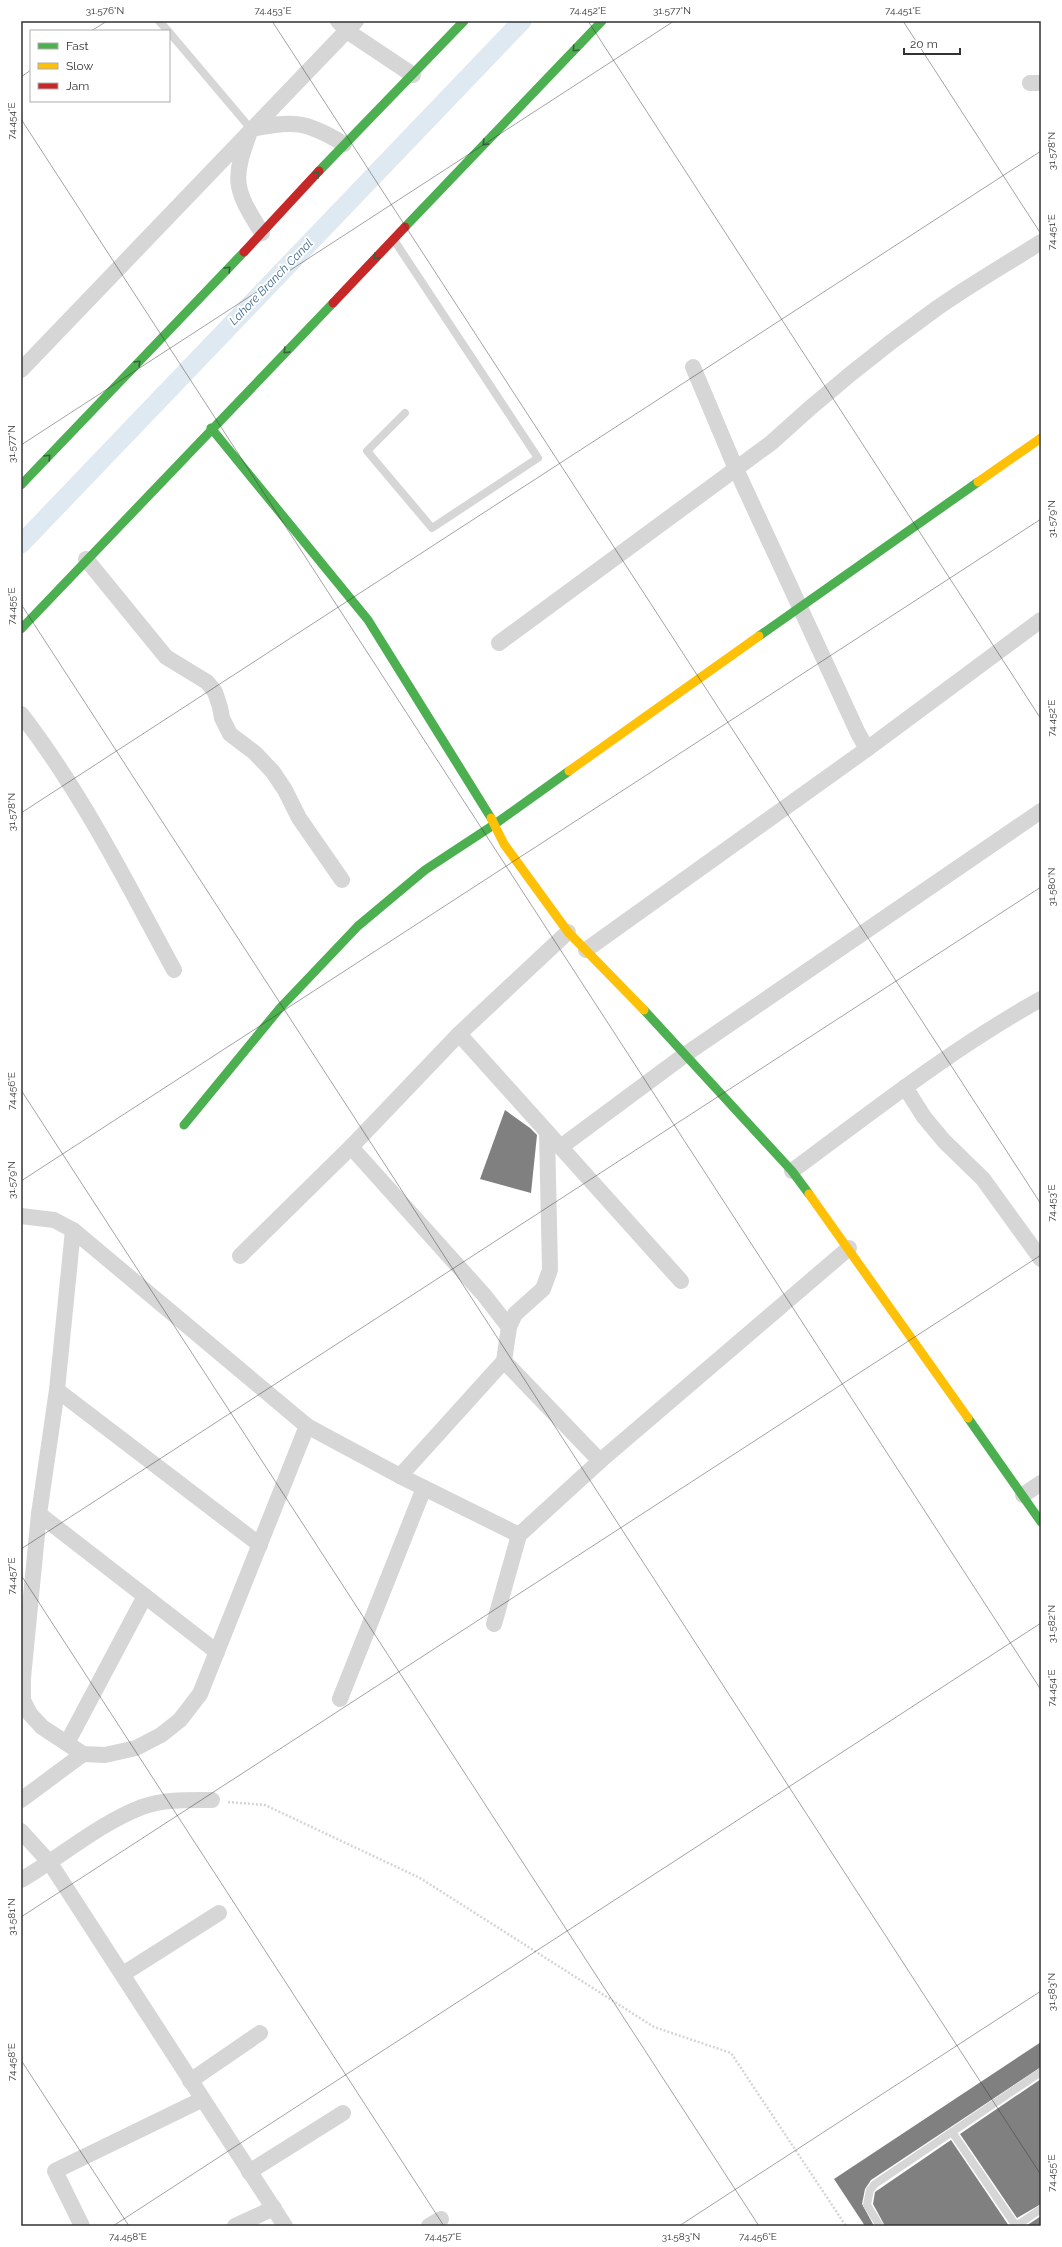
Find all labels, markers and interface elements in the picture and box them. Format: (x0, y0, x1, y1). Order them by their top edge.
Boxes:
text: 31.576°N (86, 5, 124, 16)
text: 74.453°E (255, 5, 291, 16)
text: 74.452°E (570, 5, 606, 16)
text: 31.577°N (653, 5, 691, 16)
text: 74.451°E (885, 5, 921, 16)
legend (30, 30, 170, 102)
scale bar (904, 30, 960, 56)
text: 20 m (910, 37, 938, 51)
text: Fast (66, 39, 89, 53)
one-way arrow (572, 44, 580, 52)
text: Slow (66, 59, 93, 73)
text: Jam (66, 79, 89, 93)
text: 74.454°E (6, 102, 17, 140)
text: 31.578°N (1046, 132, 1057, 170)
one-way arrow (482, 138, 490, 146)
one-way arrow (312, 171, 319, 179)
text: 74.451°E (1046, 214, 1057, 250)
water label: Lahore Branch Canal (226, 236, 316, 328)
one-way arrow (373, 252, 381, 260)
one-way arrow (223, 266, 231, 274)
one-way arrow (283, 346, 290, 354)
one-way arrow (133, 360, 141, 368)
text: 31.577°N (6, 425, 17, 463)
one-way arrow (43, 454, 50, 461)
text: 31.579°N (1046, 500, 1057, 538)
text: 74.455°E (6, 587, 17, 625)
text: 74.452°E (1046, 700, 1057, 736)
text: 31.578°N (6, 793, 17, 831)
text: 31.580°N (1046, 867, 1057, 907)
text: 74.456°E (6, 1072, 17, 1110)
text: 31.579°N (6, 1161, 17, 1199)
text: 74.453°E (1046, 1185, 1057, 1221)
text: 74.457°E (6, 1557, 17, 1595)
text: 31.582°N (1046, 1605, 1057, 1643)
text: 74.454°E (1046, 1669, 1057, 1707)
text: 31.581°N (6, 1898, 17, 1936)
text: 31.583°N (1046, 1973, 1057, 2011)
text: 74.458°E (6, 2043, 17, 2081)
text: 74.455°E (1046, 2154, 1057, 2192)
text: 74.458°E (109, 2231, 147, 2242)
text: 74.457°E (424, 2231, 462, 2242)
text: 31.583°N (662, 2231, 700, 2242)
text: 74.456°E (739, 2231, 777, 2242)

